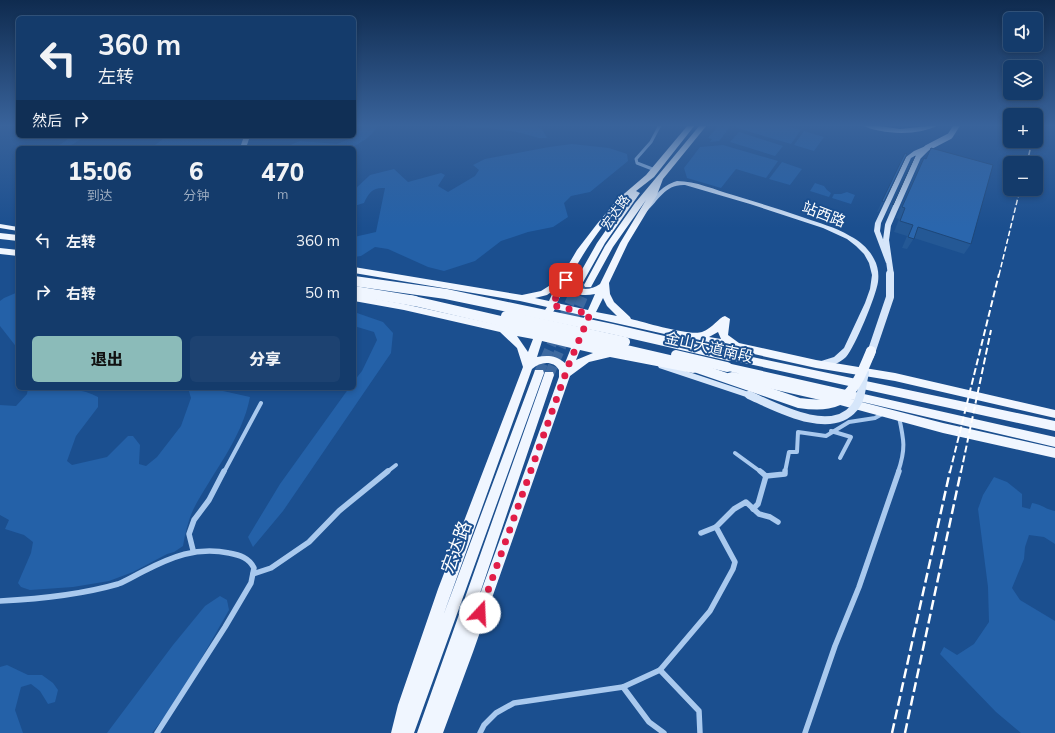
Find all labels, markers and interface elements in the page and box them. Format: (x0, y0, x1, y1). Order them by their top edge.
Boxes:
map controls (1003, 12, 1043, 196)
button: sound (1003, 12, 1043, 52)
text: 360 m (98, 27, 181, 62)
icon: left (32, 32, 84, 84)
button: layers (1003, 60, 1043, 100)
text: 左转 (98, 65, 134, 88)
icon: right (70, 108, 92, 130)
button: + (1003, 108, 1043, 148)
text: 然后 (32, 111, 62, 130)
text: 15:06 (68, 156, 132, 186)
text: 6 (189, 156, 204, 186)
button: − (1003, 156, 1043, 196)
text: 470 (261, 157, 304, 187)
text: m (277, 186, 288, 202)
text: 到达 (87, 187, 113, 203)
text: 分钟 (183, 187, 209, 203)
street label: 宏达路 (597, 191, 633, 233)
street label: 站西路 (800, 197, 848, 231)
icon: left (32, 229, 54, 251)
text: 360 m (296, 231, 340, 250)
text: 左转 (66, 232, 96, 251)
pin (549, 263, 583, 297)
icon: arrive (555, 269, 577, 291)
icon: right (32, 281, 54, 303)
text: 50 m (305, 283, 340, 302)
text: 右转 (66, 284, 96, 303)
street label: 金山大道南段 (663, 328, 755, 366)
button: 退出 (32, 336, 182, 382)
button: 分享 (190, 336, 340, 382)
street label: 宏达路 (436, 518, 476, 576)
position arrow (459, 592, 501, 634)

